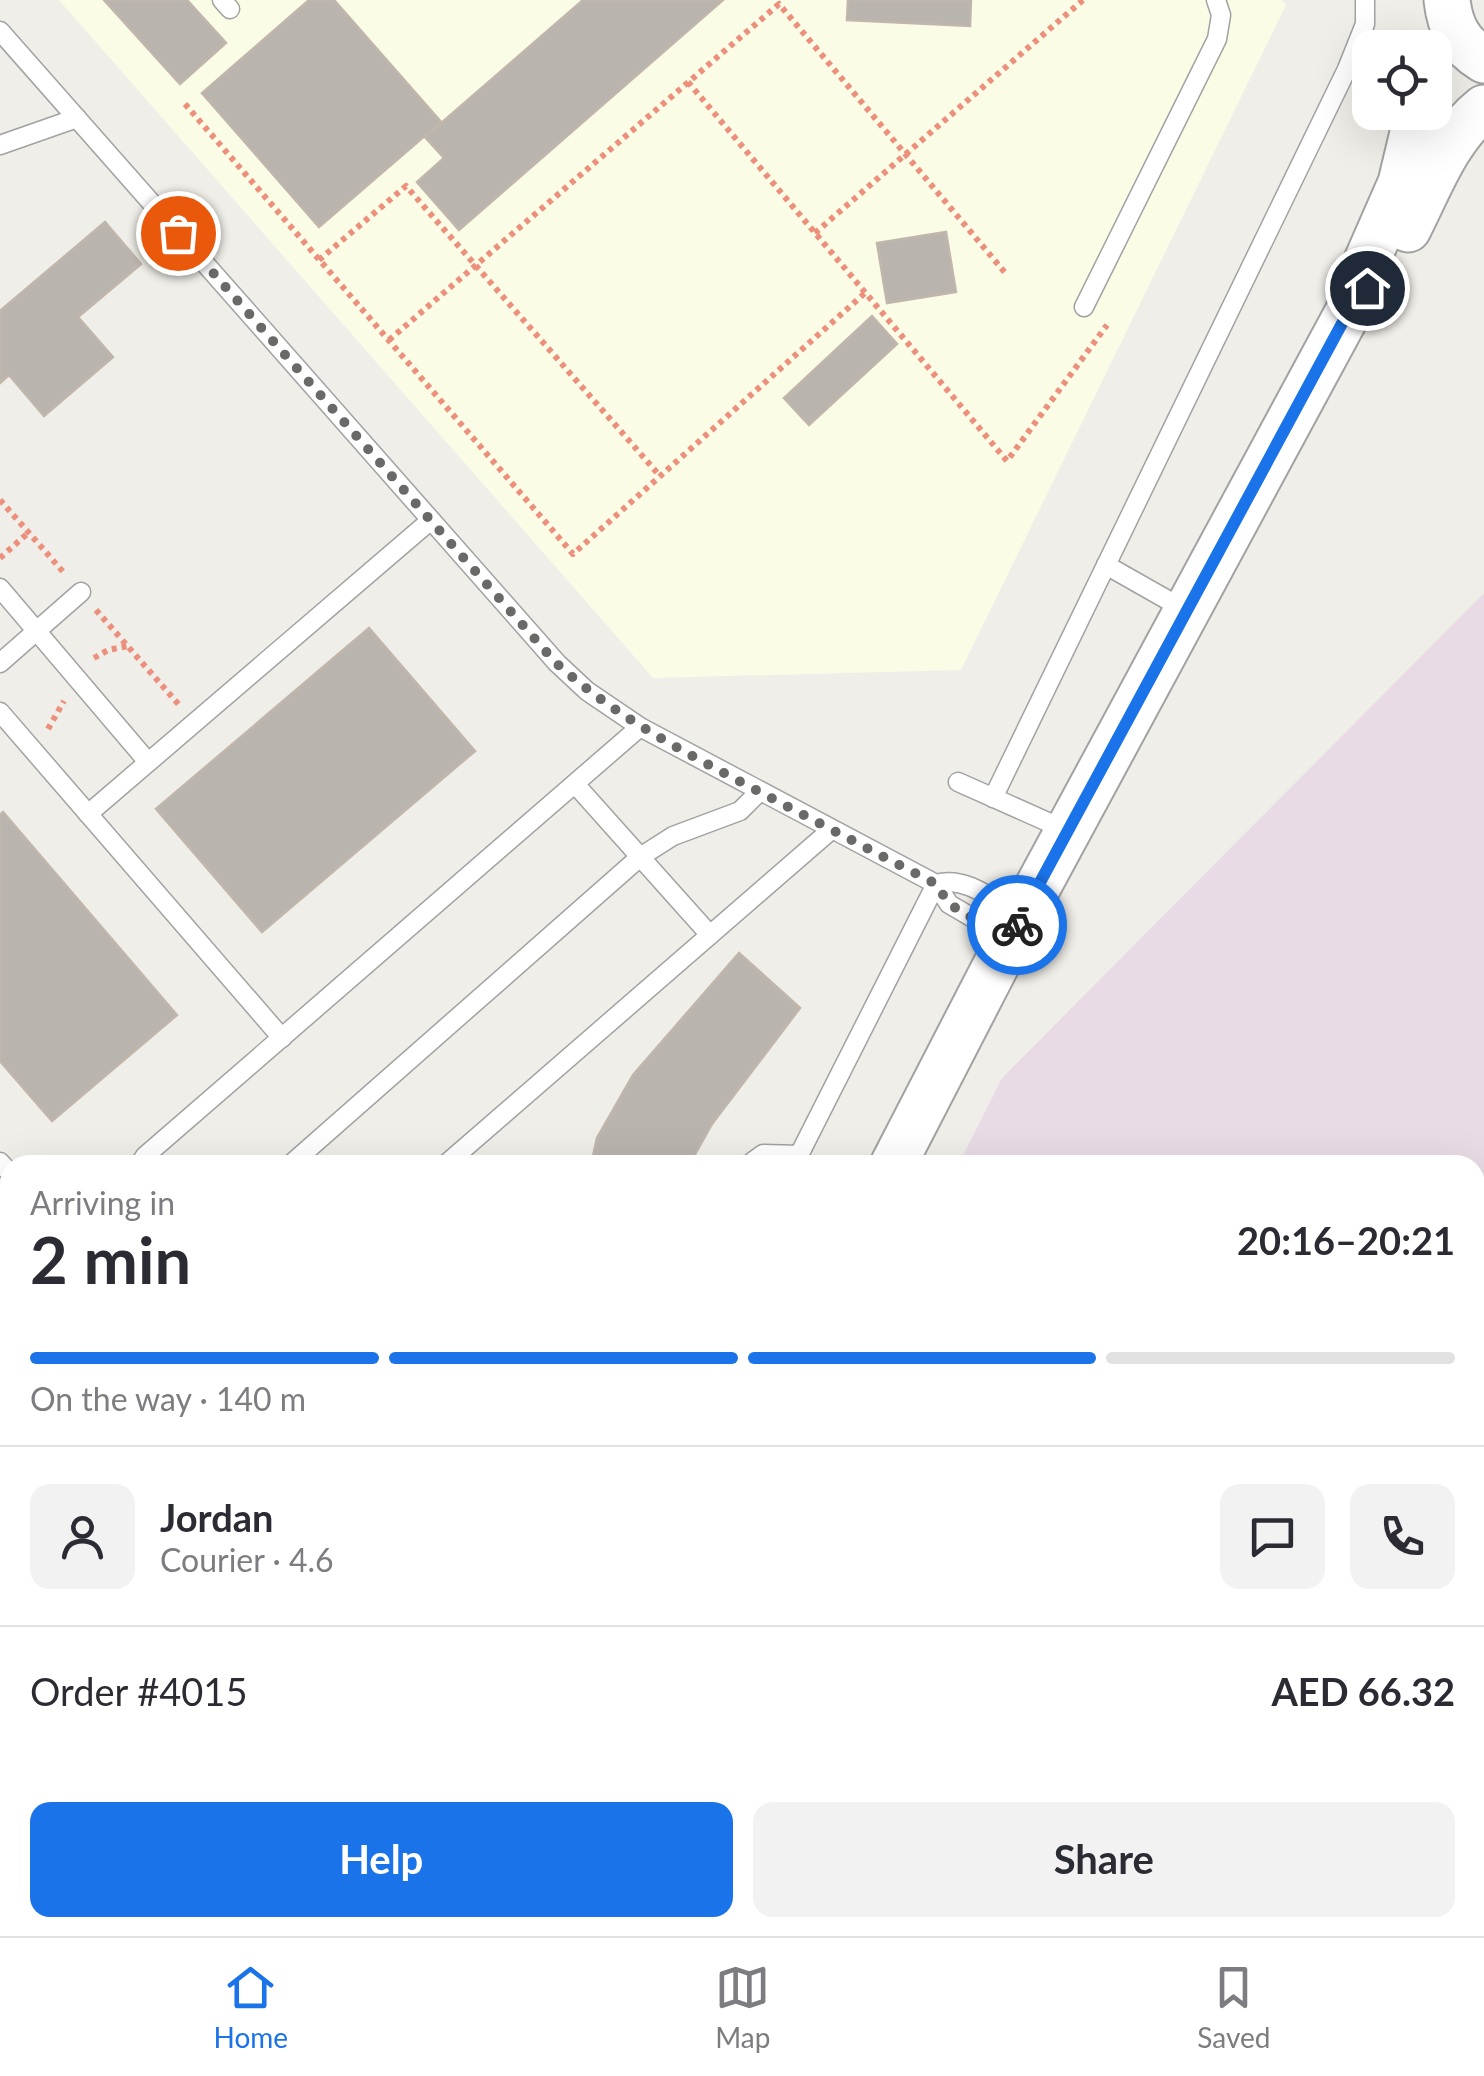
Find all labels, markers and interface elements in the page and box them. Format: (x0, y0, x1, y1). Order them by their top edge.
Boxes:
map controls (1352, 30, 1452, 130)
button: locate (1352, 30, 1452, 130)
pin (136, 191, 221, 276)
icon: bag (151, 206, 206, 261)
pin (1325, 246, 1410, 331)
icon: home (1340, 261, 1395, 316)
courier (967, 875, 1067, 975)
icon: bike (990, 898, 1045, 953)
text: Arriving in (30, 1183, 175, 1222)
text: 20:16–20:21 (1237, 1217, 1455, 1263)
text: 2 min (30, 1220, 191, 1298)
text: On the way · 140 m (30, 1379, 306, 1418)
button: person (30, 1484, 135, 1589)
button: chat (1220, 1484, 1325, 1589)
button: phone (1350, 1484, 1455, 1589)
text: Jordan (160, 1494, 273, 1540)
text: Courier · 4.6 (160, 1540, 334, 1579)
text: Order #4015 (30, 1668, 247, 1714)
text: AED 66.32 (1271, 1668, 1455, 1714)
button: Help (30, 1802, 733, 1917)
button: Share (753, 1802, 1455, 1917)
tab: Home (214, 1960, 288, 2054)
tab: Map (715, 1960, 770, 2054)
tab: Saved (1197, 1960, 1270, 2054)

